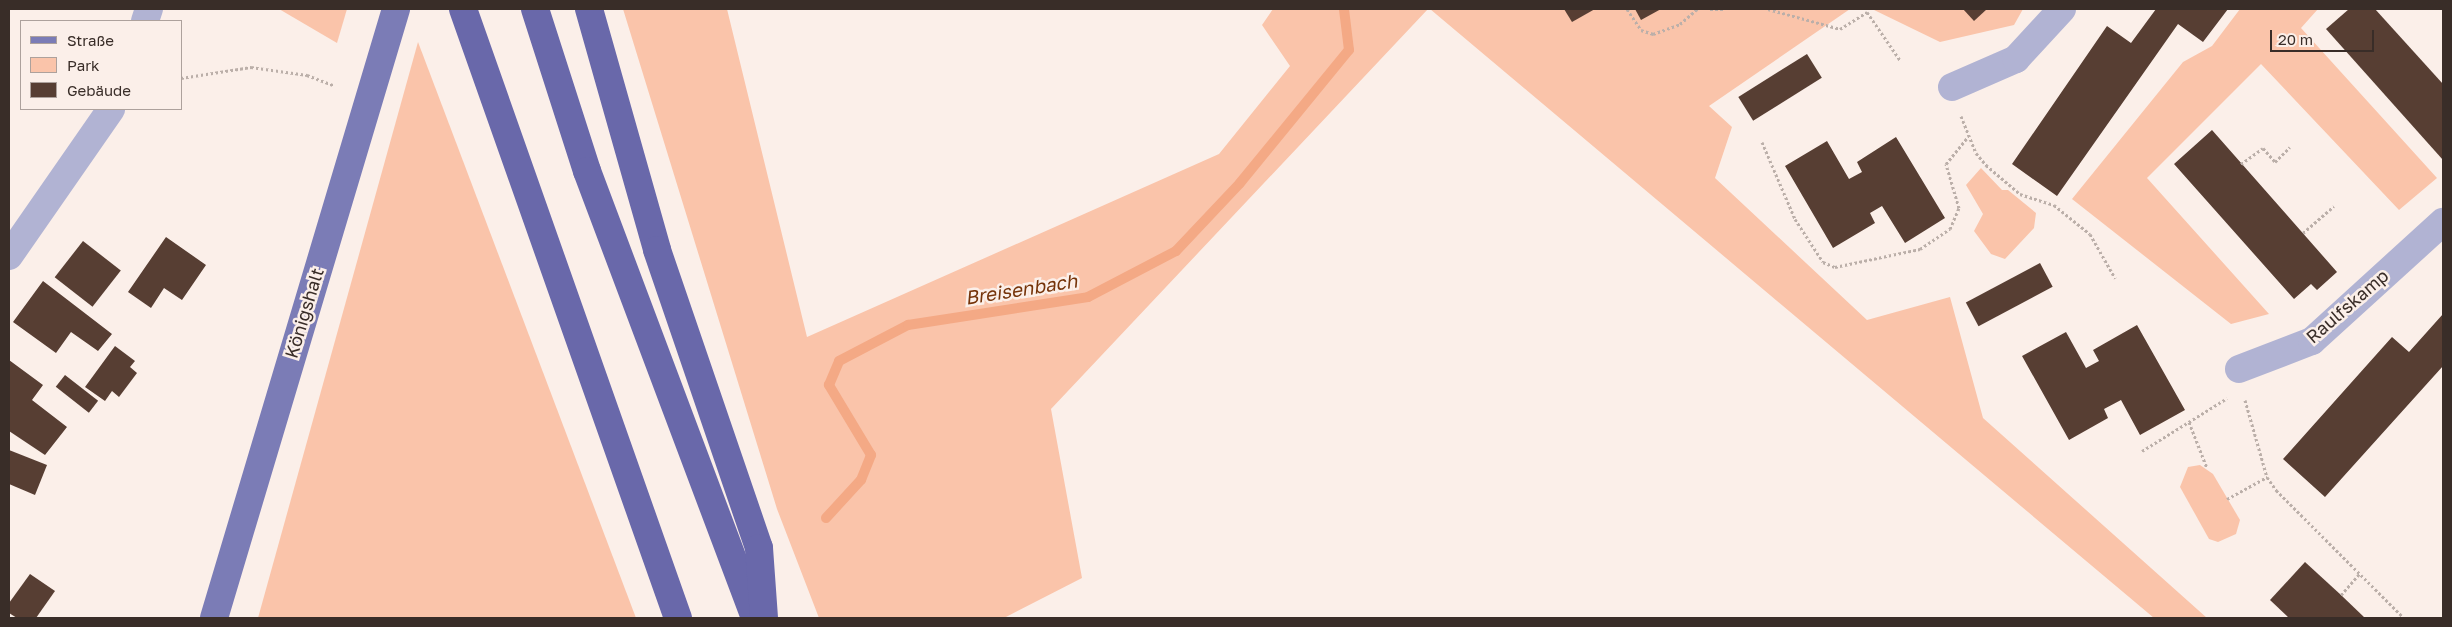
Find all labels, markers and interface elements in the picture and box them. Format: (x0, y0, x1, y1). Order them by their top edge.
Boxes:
legend (20, 20, 182, 110)
scale bar (2272, 20, 2376, 52)
text: 20 m (2278, 30, 2313, 48)
text: Straße (67, 31, 114, 49)
text: Park (67, 56, 99, 74)
text: Gebäude (67, 81, 131, 99)
street label: Raulfskamp (2302, 264, 2392, 348)
street label: Königshalt (280, 265, 328, 361)
water label: Breisenbach (963, 269, 1079, 309)

